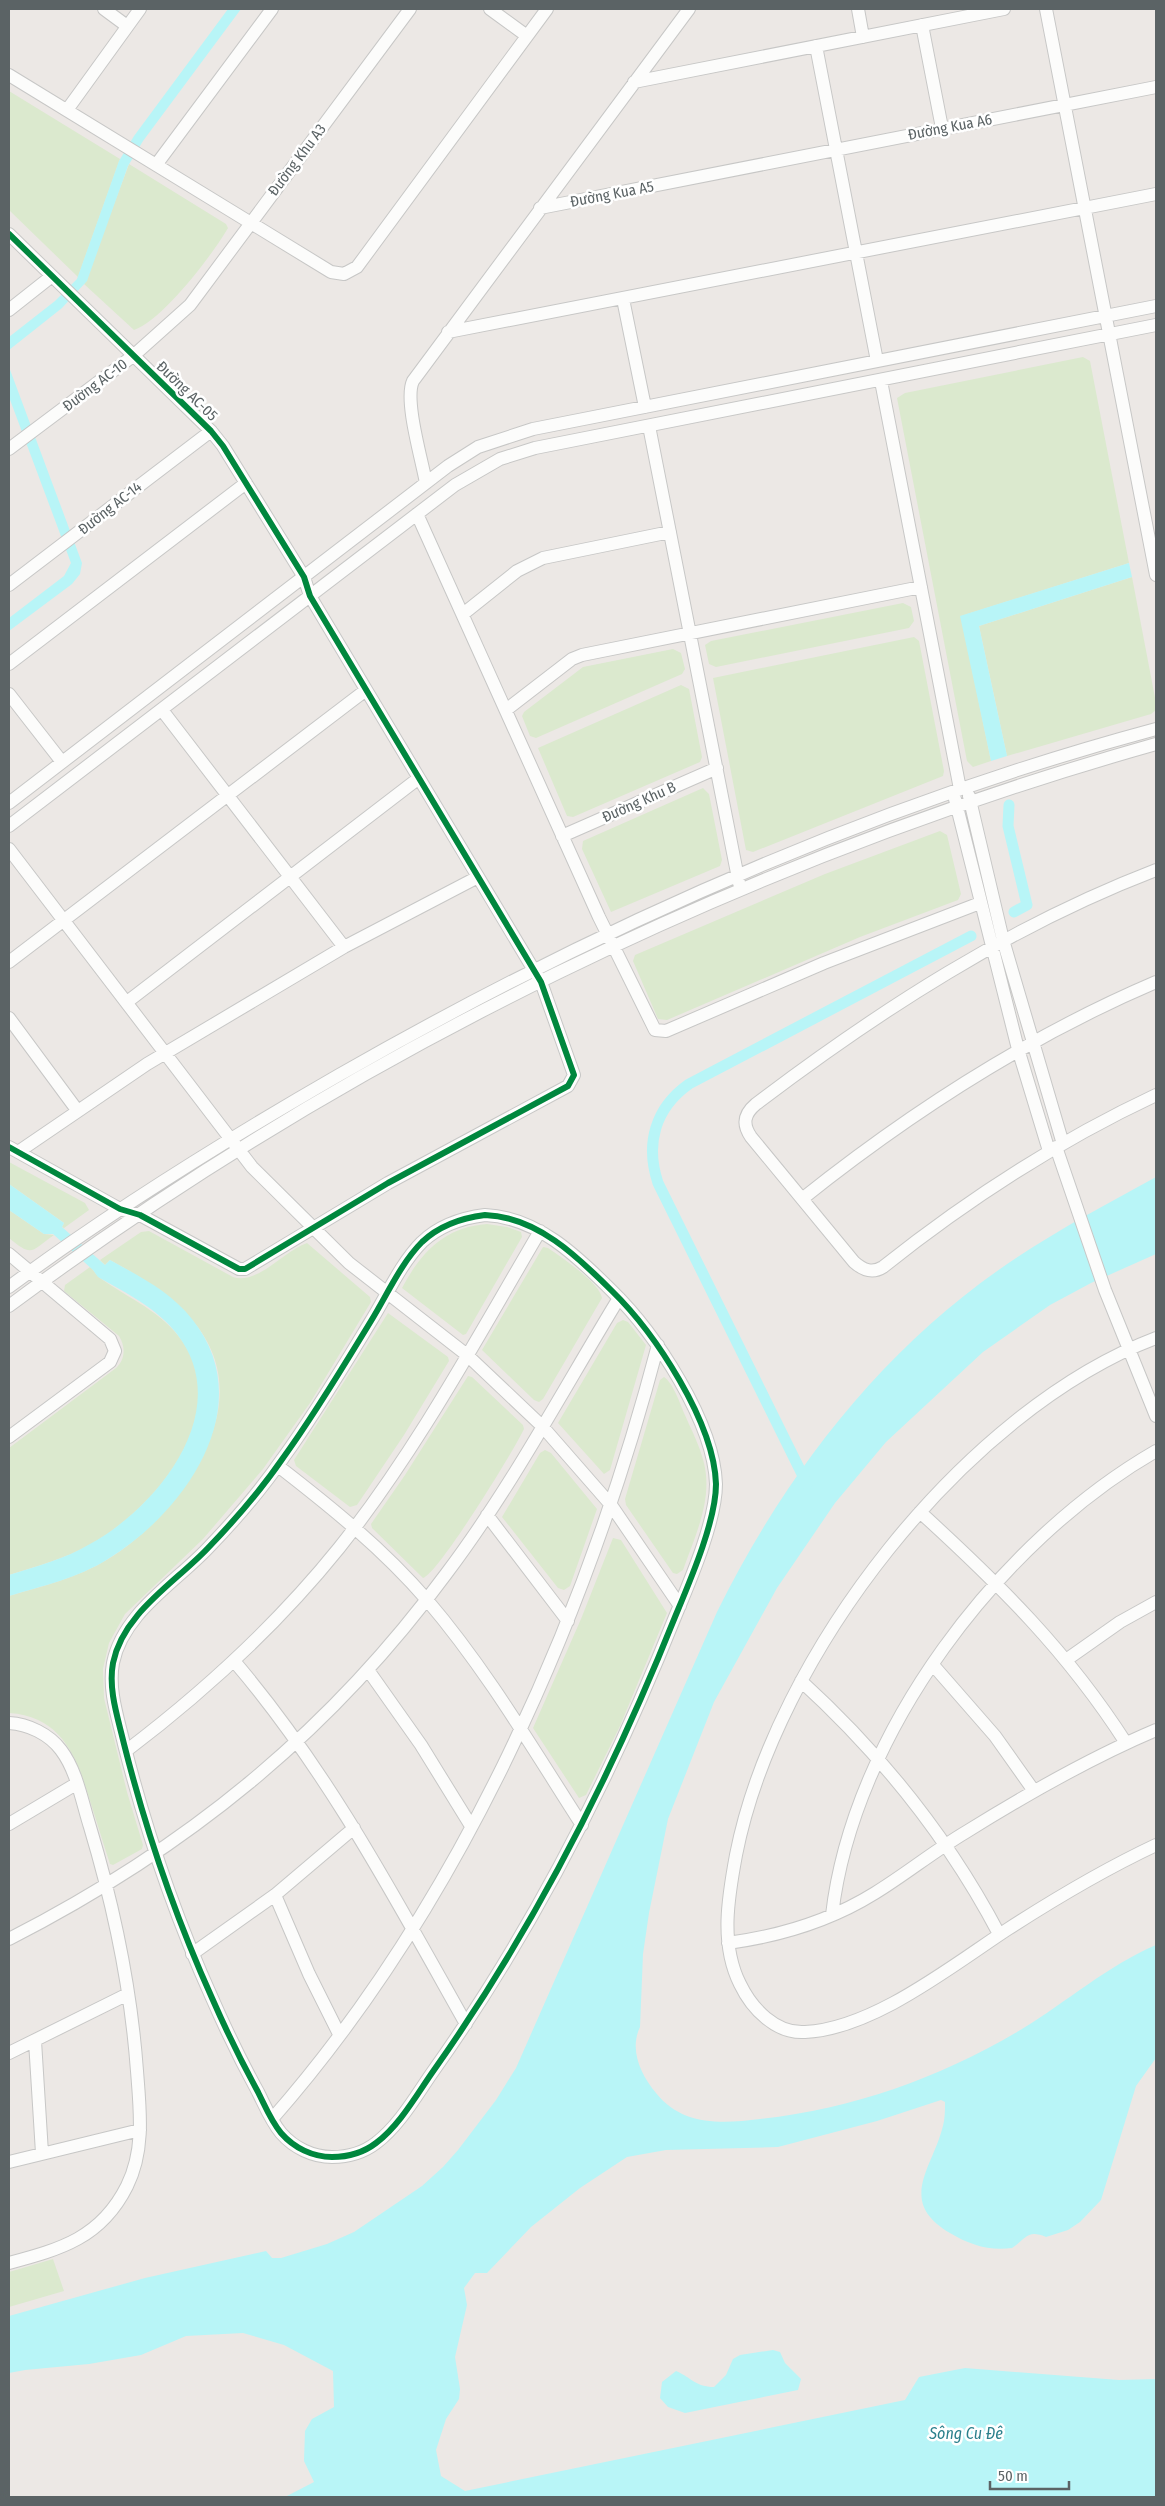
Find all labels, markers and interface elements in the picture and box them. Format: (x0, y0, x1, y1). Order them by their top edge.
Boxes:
street label: Đường Kua A6 (906, 110, 994, 144)
street label: Đường Khu A3 (264, 120, 330, 200)
street label: Đường Kua A5 (569, 177, 655, 211)
street label: Đường AC-10 (59, 355, 131, 415)
street label: Đường AC-05 (153, 357, 221, 425)
street label: Đường AC-14 (75, 478, 145, 538)
street label: Đường Khu B (599, 778, 679, 826)
water label: Sông Cu Đê (928, 2424, 1003, 2443)
scale bar (990, 2458, 1069, 2490)
text: 50 m (998, 2467, 1028, 2485)

